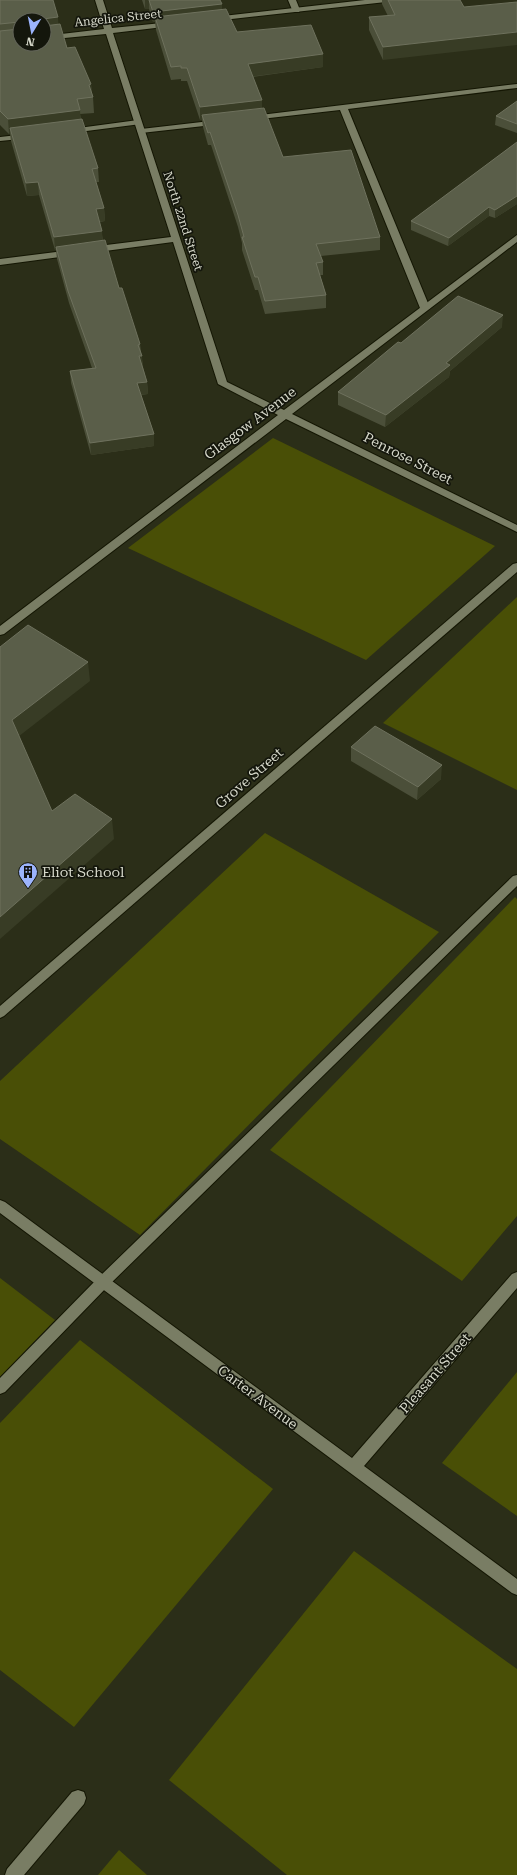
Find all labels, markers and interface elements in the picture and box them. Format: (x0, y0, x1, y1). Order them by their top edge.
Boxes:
street label: Angelica Street (74, 6, 163, 30)
north arrow (12, 12, 52, 52)
text: N (25, 34, 36, 48)
street label: North 22nd Street (160, 170, 206, 273)
street label: Glasgow Avenue (201, 383, 299, 463)
street label: Penrose Street (361, 429, 455, 487)
street label: Grove Street (212, 744, 286, 812)
building icon: Eliot School (17, 861, 39, 889)
place label: Eliot School (42, 864, 125, 880)
street label: Pleasant Street (396, 1330, 474, 1416)
street label: Carter Avenue (215, 1362, 301, 1432)

